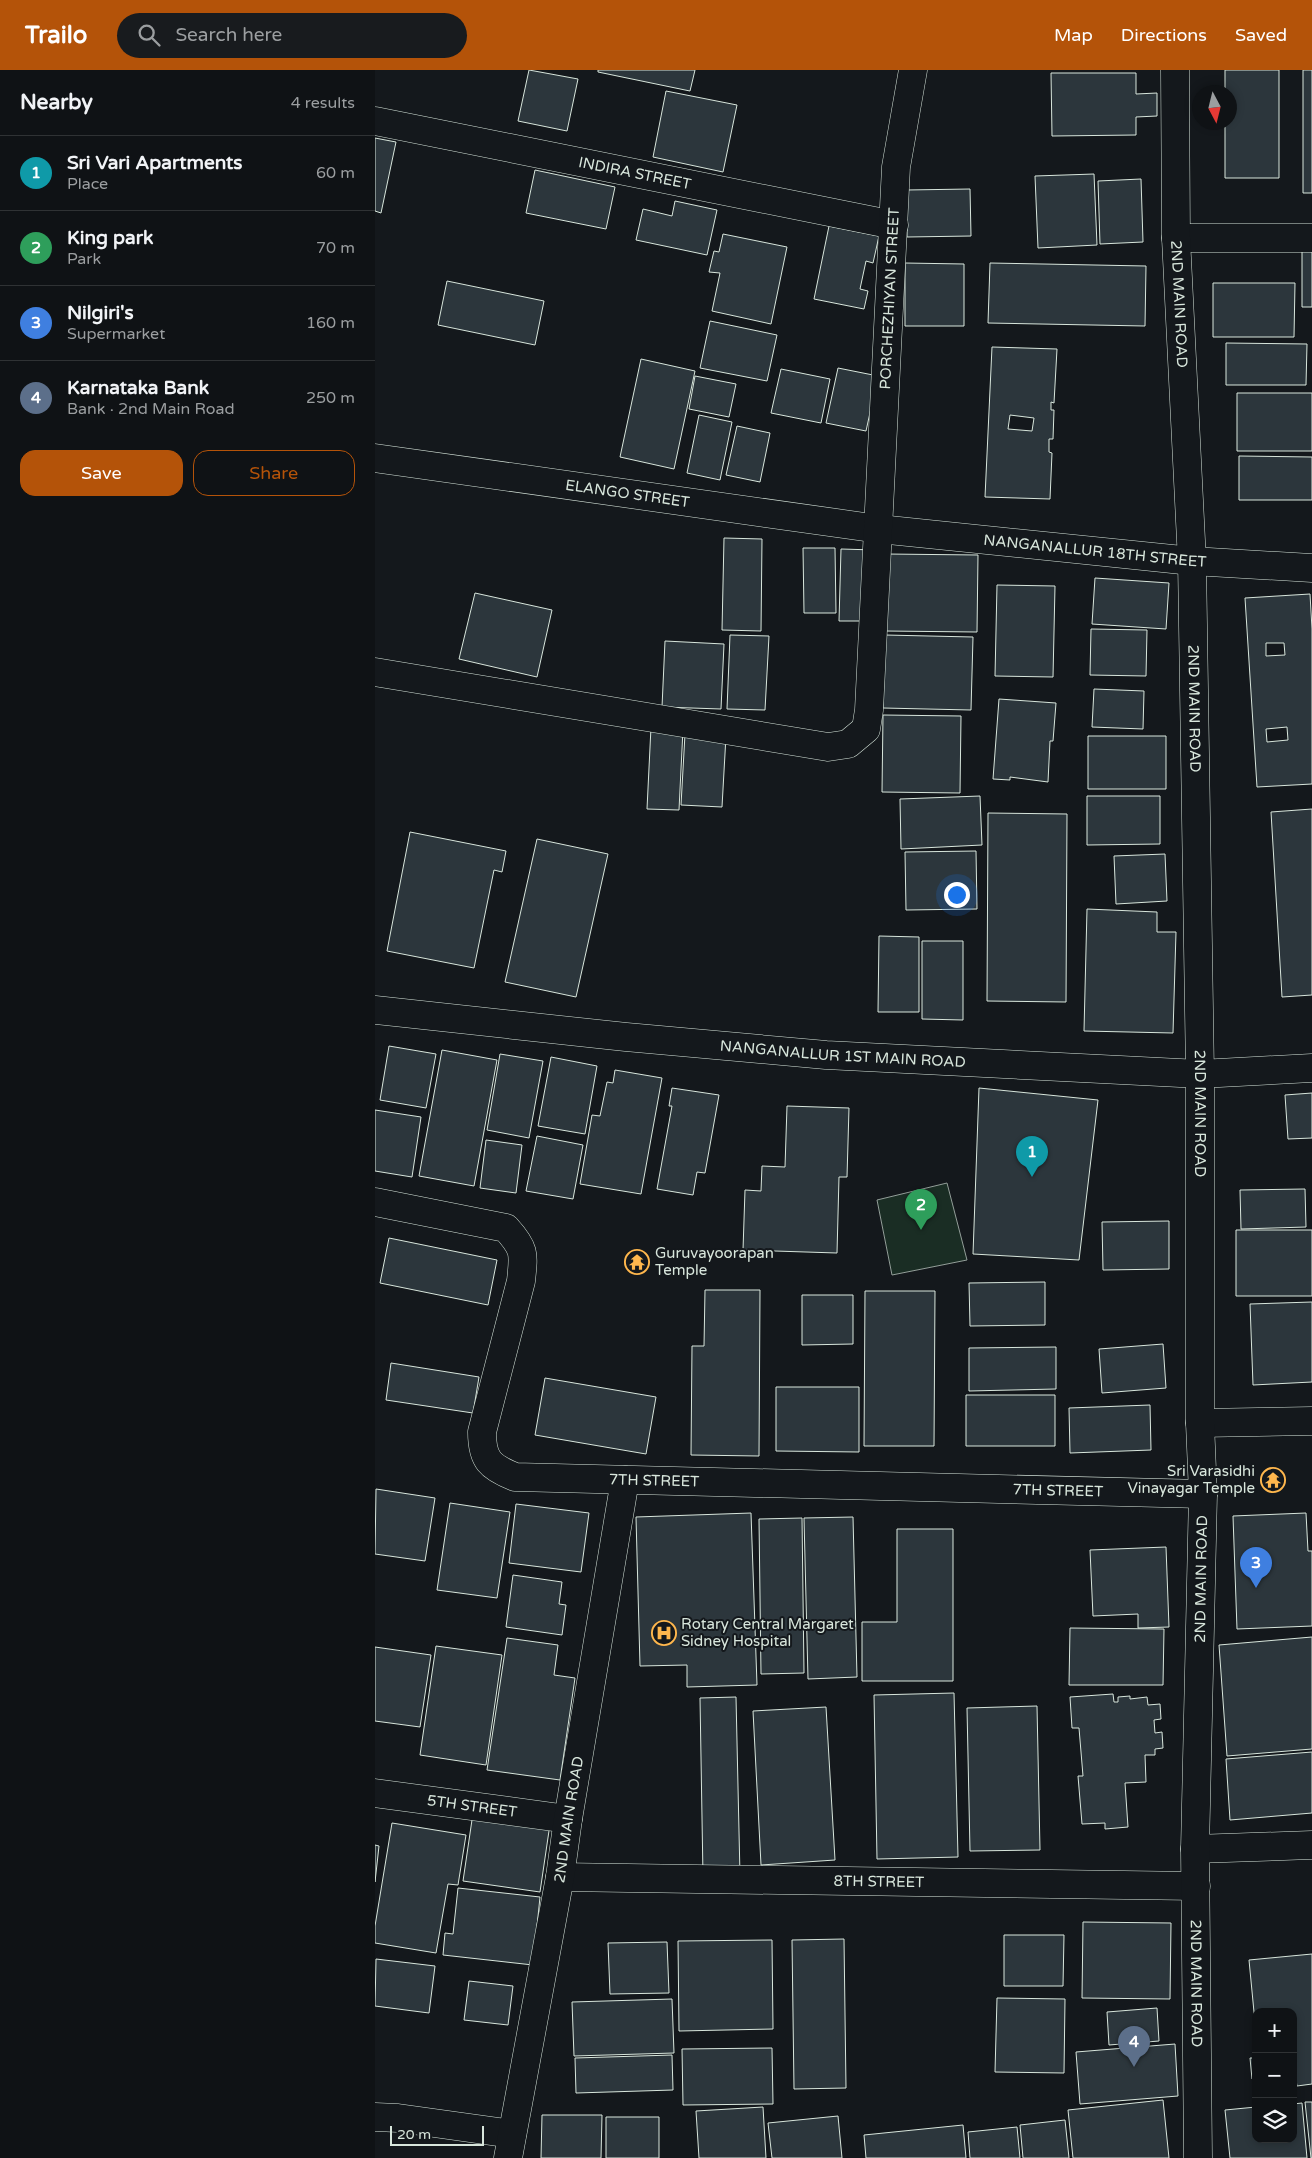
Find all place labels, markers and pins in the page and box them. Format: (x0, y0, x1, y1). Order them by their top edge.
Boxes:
pin: 1 (1016, 1136, 1048, 1177)
pin: 2 (905, 1189, 937, 1230)
place label: Guruvayoorapan Temple (655, 1244, 774, 1279)
temple icon: Guruvayoorapan Temple (624, 1249, 650, 1275)
place label: Sri Varasidhi Vinayagar Temple (1128, 1462, 1255, 1497)
temple icon: Sri Varasidhi Vinayagar Temple (1260, 1467, 1286, 1493)
pin: 3 (1240, 1547, 1272, 1588)
place label: Rotary Central Margaret Sidney Hospital (681, 1615, 854, 1650)
hospital icon: Rotary Central Margaret Sidney Hospital (651, 1620, 677, 1646)
pin: 4 (1118, 2026, 1150, 2067)

